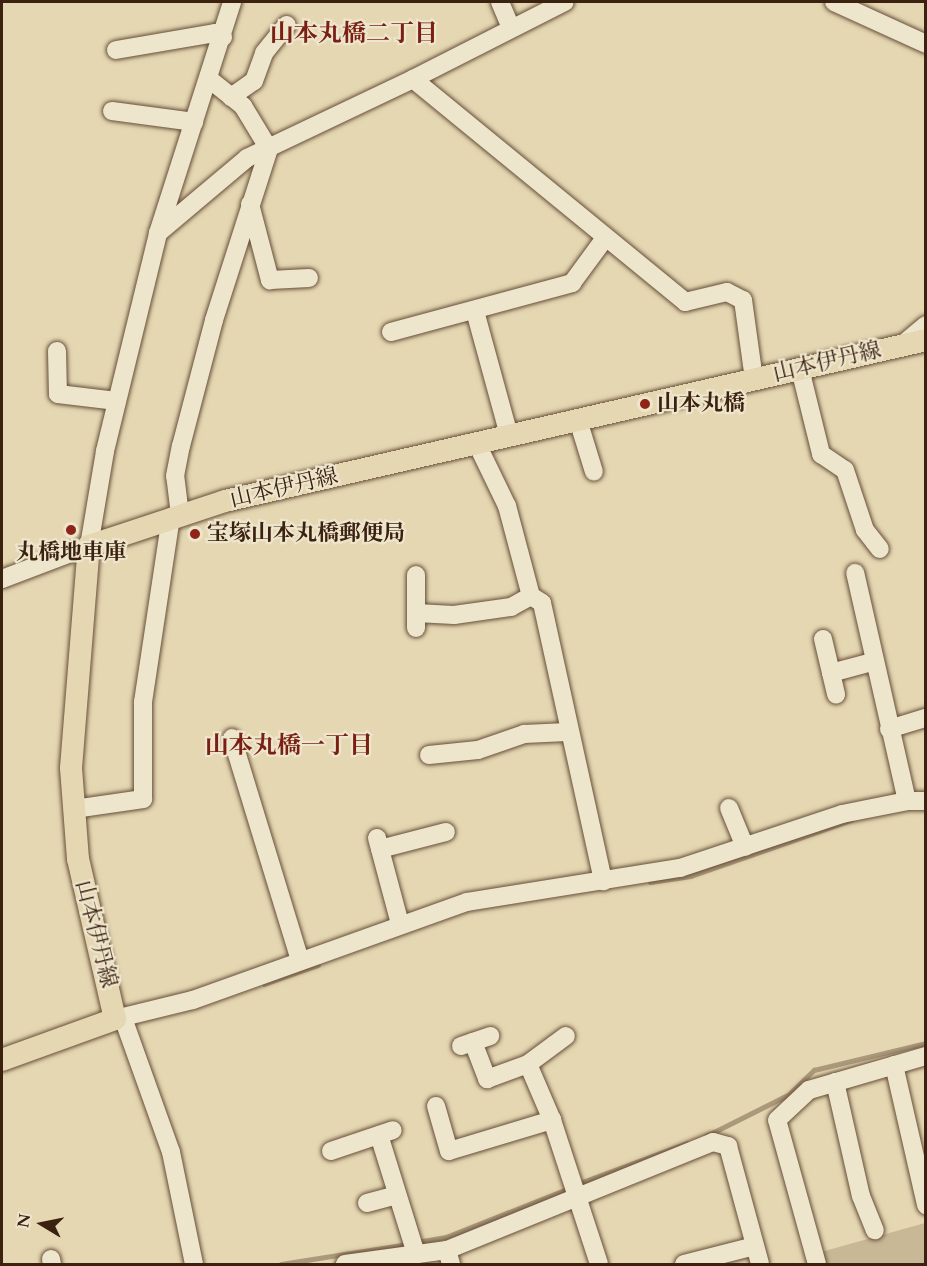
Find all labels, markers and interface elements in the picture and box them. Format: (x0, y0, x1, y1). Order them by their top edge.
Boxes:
district label: 山本丸橋二丁目 (270, 20, 438, 48)
street label: 山本伊丹線 (770, 337, 884, 387)
place label: 山本丸橋 (657, 391, 745, 417)
marker: 山本丸橋 (638, 397, 652, 411)
street label: 山本伊丹線 (227, 463, 341, 513)
place label: 宝塚山本丸橋郵便局 (207, 521, 405, 547)
marker: 丸橋地車庫 (64, 523, 78, 537)
marker: 宝塚山本丸橋郵便局 (188, 527, 202, 541)
place label: 丸橋地車庫 (16, 540, 126, 566)
district label: 山本丸橋一丁目 (205, 732, 373, 760)
street label: 山本伊丹線 (70, 877, 122, 991)
north arrow (12, 1194, 72, 1254)
text: N (12, 1212, 36, 1230)

